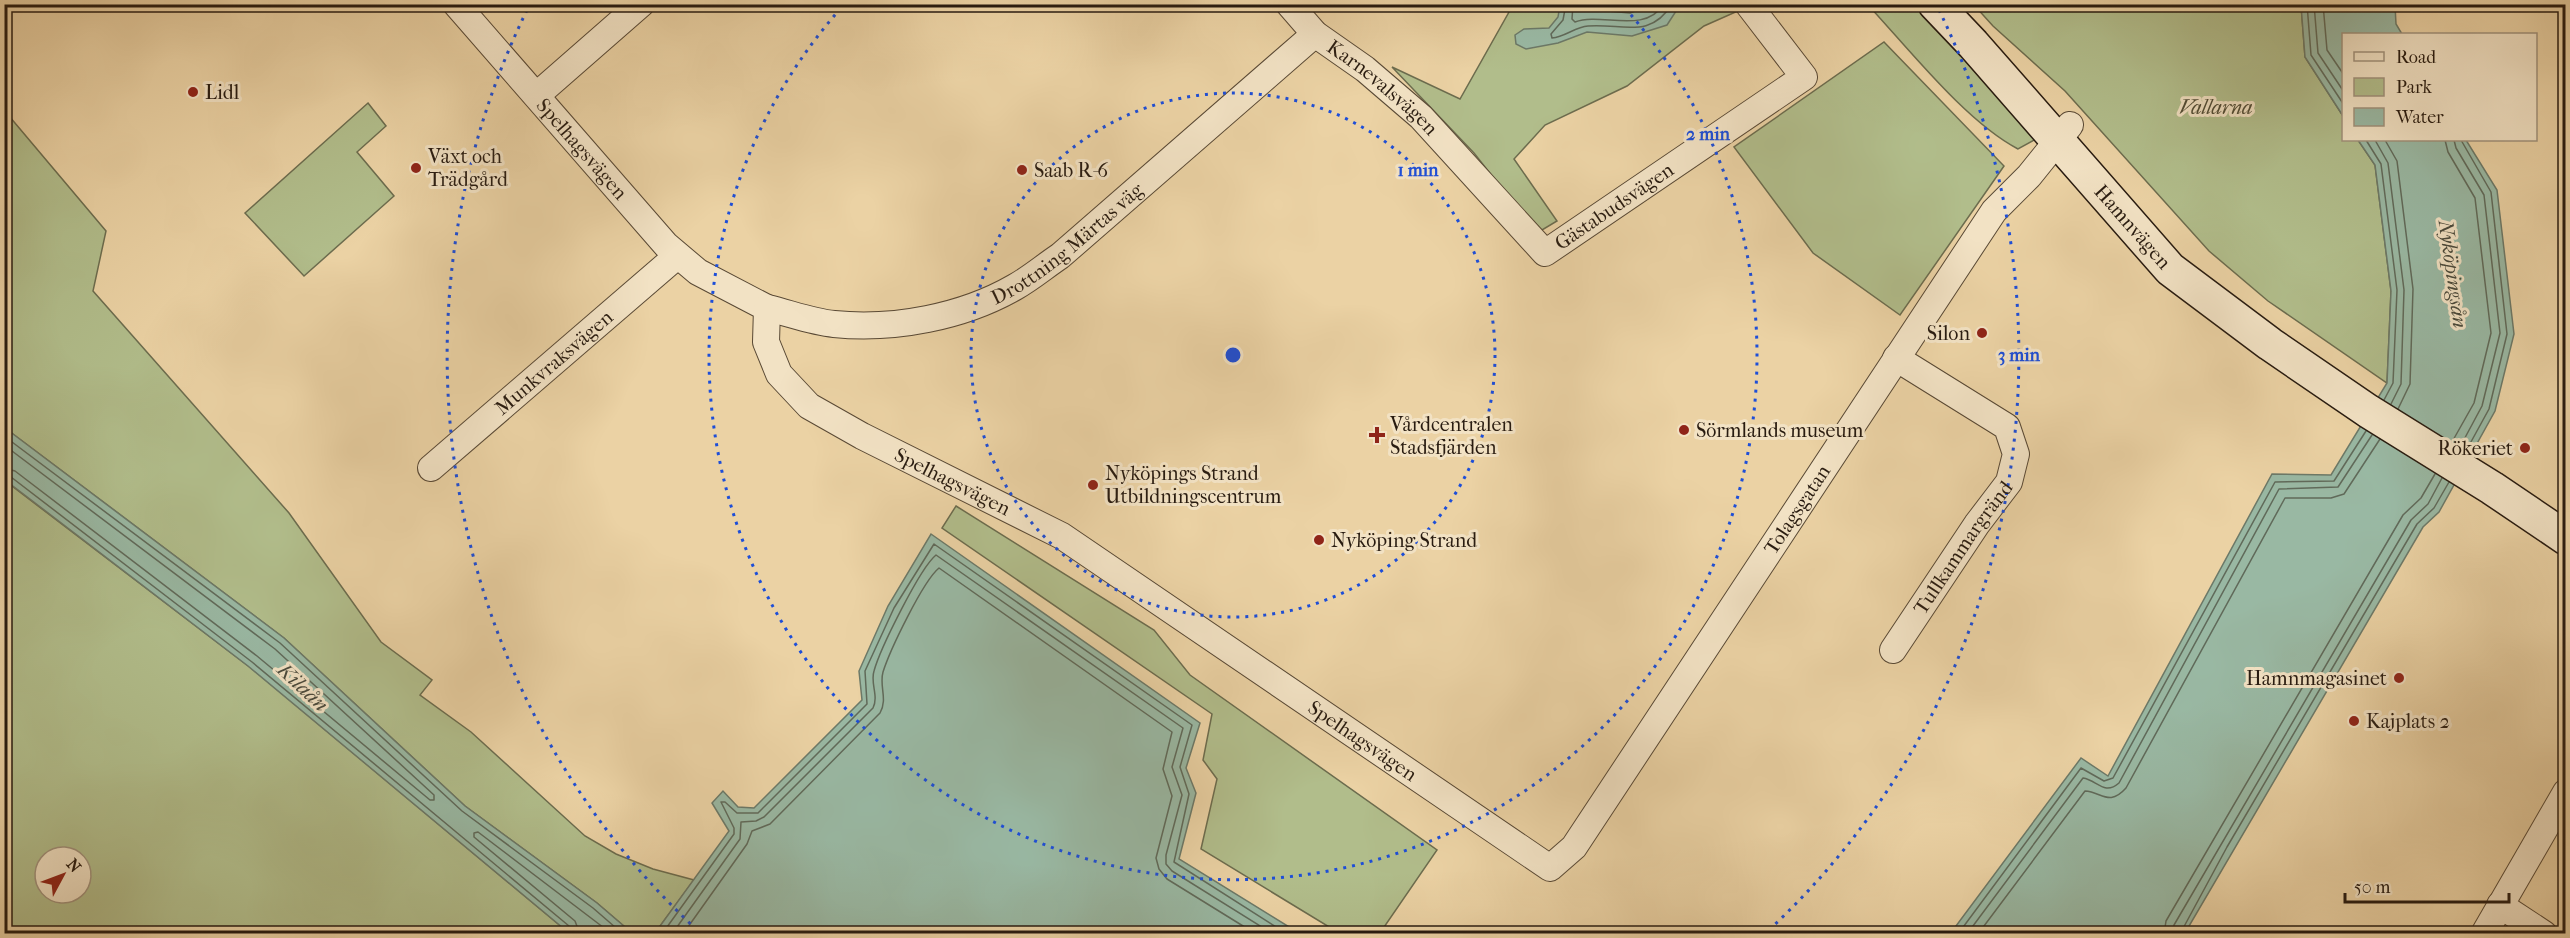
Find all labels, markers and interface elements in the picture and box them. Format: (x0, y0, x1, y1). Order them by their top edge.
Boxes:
legend (2342, 33, 2537, 141)
street label: Karnevalsvägen (1323, 35, 1443, 140)
text: Road (2396, 47, 2436, 68)
text: Park (2396, 77, 2433, 98)
place label: Lidl (205, 81, 240, 104)
marker: Lidl (186, 85, 200, 99)
street label: Spelhagsvägen (532, 94, 632, 205)
park label: Vallarna (2179, 96, 2253, 119)
text: Water (2395, 107, 2444, 128)
text: 2 min (1686, 124, 1730, 145)
place label: Växt och Trädgård (427, 145, 509, 191)
street label: Gästabudsvägen (1551, 158, 1678, 255)
place label: Saab R-6 (1034, 159, 1108, 182)
text: 1 min (1397, 160, 1439, 181)
marker: Växt och Trädgård (409, 161, 423, 175)
marker: Saab R-6 (1015, 163, 1029, 177)
street label: Drottning Märtas väg (988, 178, 1148, 309)
street label: Hamnvägen (2090, 180, 2176, 274)
water label: Nyköpingsån (2433, 217, 2473, 330)
street label: Munkvraksvägen (490, 305, 618, 420)
place label: Silon (1927, 322, 1970, 345)
marker: Silon (1975, 326, 1989, 340)
centre of rings (1223, 345, 1243, 365)
text: 3 min (1998, 345, 2041, 366)
place label: Vårdcentralen Stadsfjärden (1389, 413, 1513, 459)
place label: Sörmlands museum (1696, 419, 1864, 442)
marker: Sörmlands museum (1677, 423, 1691, 437)
marker: Vårdcentralen Stadsfjärden (1368, 426, 1386, 444)
place label: Rökeriet (2438, 437, 2513, 460)
marker: Rökeriet (2518, 441, 2532, 455)
street label: Spelhagsvägen (891, 443, 1014, 520)
street label: Tolagsgatan (1760, 460, 1835, 559)
place label: Nyköpings Strand Utbildningscentrum (1105, 462, 1282, 508)
street label: Tullkammargränd (1909, 476, 2018, 619)
marker: Nyköpings Strand Utbildningscentrum (1086, 478, 1100, 492)
place label: Nyköping Strand (1331, 529, 1478, 552)
marker: Nyköping Strand (1312, 533, 1326, 547)
water label: Kilaån (271, 656, 333, 716)
place label: Hamnmagasinet (2246, 667, 2387, 690)
marker: Hamnmagasinet (2392, 671, 2406, 685)
street label: Spelhagsvägen (1304, 696, 1421, 786)
place label: Kajplats 2 (2366, 710, 2450, 733)
marker: Kajplats 2 (2347, 714, 2361, 728)
north arrow (33, 845, 93, 905)
text: N (63, 855, 86, 877)
scale bar (2345, 866, 2508, 904)
text: 50 m (2354, 877, 2391, 898)

